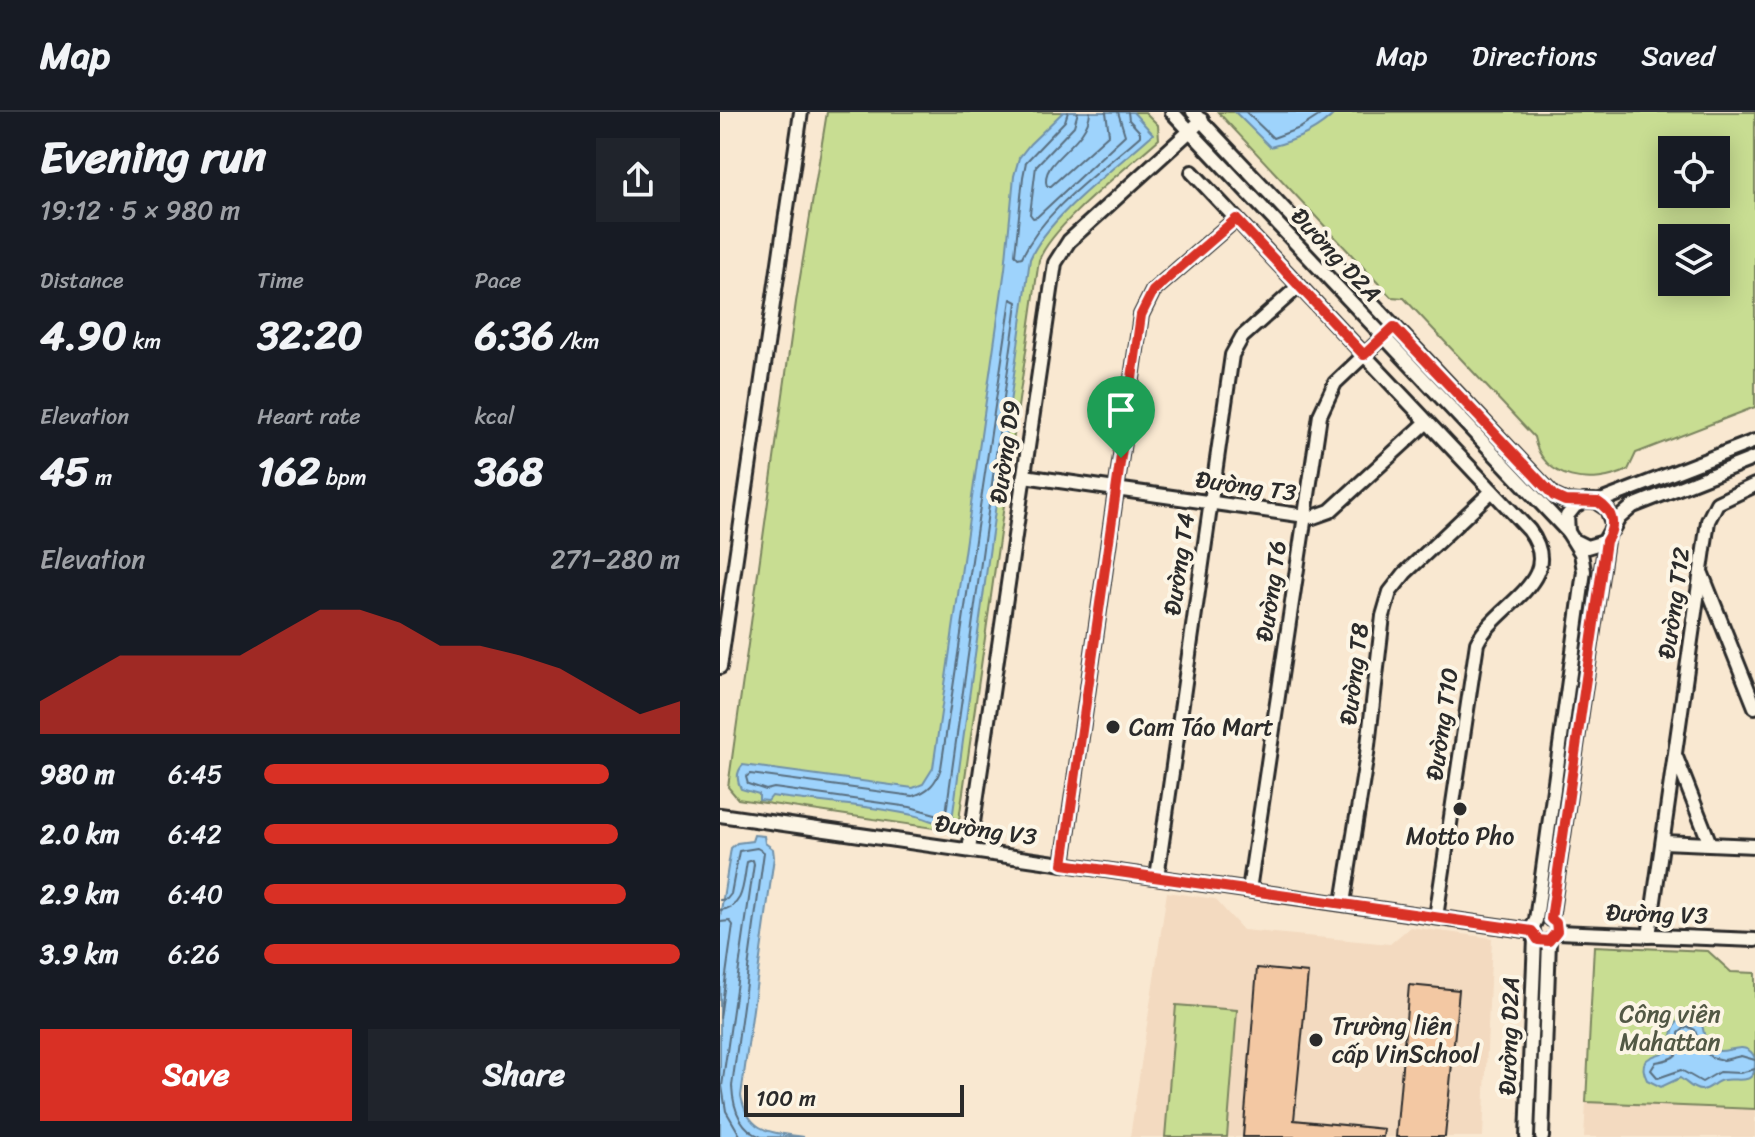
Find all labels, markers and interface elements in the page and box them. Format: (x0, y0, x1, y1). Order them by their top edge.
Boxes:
text: Map (40, 22, 110, 89)
text: Map (1376, 31, 1428, 80)
text: Directions (1472, 31, 1597, 80)
text: Saved (1641, 31, 1715, 80)
text: Evening run (40, 118, 266, 196)
map controls (1658, 136, 1730, 296)
button: locate (1658, 136, 1730, 208)
button: share (596, 138, 680, 222)
text: 19:12 · 5 × 980 m (40, 187, 240, 233)
street label: Đường D2A (1280, 197, 1392, 313)
button: layers (1658, 224, 1730, 296)
text: Distance (40, 261, 124, 300)
text: Time (257, 261, 304, 300)
text: Pace (475, 261, 521, 300)
text: 4.90 (40, 300, 127, 371)
text: 32:20 (257, 300, 363, 371)
text: 6:36 (475, 300, 554, 371)
text: km (127, 322, 161, 361)
text: /km (554, 322, 599, 361)
pin (1087, 376, 1155, 458)
icon: arrive (1099, 388, 1143, 432)
text: Elevation (40, 397, 129, 436)
text: Heart rate (257, 397, 361, 436)
text: kcal (475, 397, 515, 436)
street label: Đường D9 (977, 398, 1033, 506)
text: 45 (40, 436, 89, 507)
text: 162 (257, 436, 320, 507)
text: 368 (475, 436, 543, 507)
text: m (89, 458, 112, 497)
text: bpm (320, 458, 367, 497)
street label: Đường T3 (1193, 458, 1299, 514)
street label: Đường T4 (1151, 510, 1207, 618)
text: Elevation (40, 536, 145, 582)
text: 271–280 m (550, 536, 680, 582)
street label: Đường T6 (1243, 538, 1299, 644)
street label: Đường T12 (1645, 544, 1703, 661)
street label: Đường T8 (1327, 621, 1381, 727)
street label: Đường T10 (1413, 665, 1471, 783)
place label: Cam Táo Mart (1129, 706, 1274, 748)
marker: Cam Táo Mart (1104, 718, 1122, 736)
text: 980 m (40, 751, 115, 797)
text: 6:45 (168, 751, 223, 797)
marker: Motto Pho (1451, 800, 1469, 818)
street label: Đường V3 (932, 802, 1040, 858)
text: 2.0 km (40, 811, 120, 857)
text: 6:42 (168, 811, 222, 857)
place label: Motto Pho (1406, 815, 1514, 857)
text: 2.9 km (40, 871, 119, 917)
text: 6:40 (168, 871, 223, 917)
street label: Đường V3 (1605, 891, 1709, 937)
text: 3.9 km (40, 931, 119, 977)
text: 6:26 (168, 931, 220, 977)
street label: Đường D2A (1486, 976, 1532, 1096)
park label: Công viên Mahattan (1619, 993, 1721, 1063)
place label: Trường liên cấp VinSchool (1332, 1005, 1480, 1075)
button: Save (40, 1029, 352, 1121)
button: Share (368, 1029, 680, 1121)
marker: Trường liên cấp VinSchool (1307, 1031, 1325, 1049)
text: 100 m (756, 1079, 816, 1118)
scale bar (744, 1081, 964, 1117)

